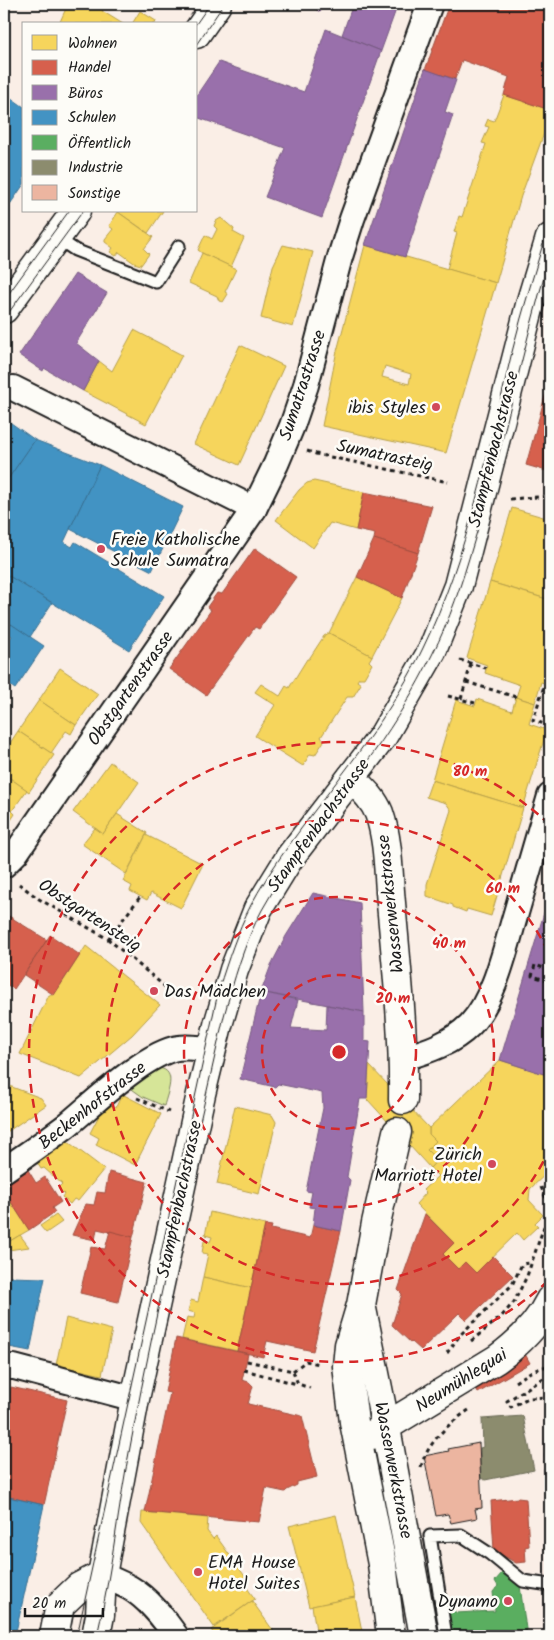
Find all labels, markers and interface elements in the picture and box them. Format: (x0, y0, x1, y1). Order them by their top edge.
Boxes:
legend (22, 22, 198, 212)
text: Wohnen (68, 32, 117, 56)
text: Handel (68, 56, 111, 80)
text: Büros (68, 82, 104, 106)
text: Schulen (68, 106, 116, 130)
text: Öffentlich (68, 132, 131, 156)
text: Industrie (68, 156, 123, 180)
text: Sonstige (68, 182, 121, 206)
street label: Sumatrastrasse (272, 326, 335, 445)
street label: Stampfenbachstrasse (461, 368, 528, 531)
place label: ibis Styles (348, 394, 426, 423)
marker: ibis Styles (430, 401, 442, 413)
street label: Sumatrasteig (334, 432, 436, 481)
place label: Freie Katholische Schule Sumatra (111, 526, 240, 576)
marker: Freie Katholische Schule Sumatra (95, 543, 107, 555)
street label: Obstgartenstrasse (81, 625, 182, 753)
street label: Stampfenbachstrasse (260, 752, 378, 899)
text: 80 m (453, 760, 487, 784)
street label: Wasserwerkstrasse (370, 833, 413, 974)
street label: Obstgartensteig (32, 872, 147, 961)
text: 60 m (486, 877, 520, 901)
text: 40 m (432, 932, 466, 956)
place label: Das Mädchen (164, 978, 266, 1007)
marker: Das Mädchen (148, 985, 160, 997)
text: 20 m (376, 987, 410, 1011)
centre of rings (330, 1043, 348, 1061)
street label: Beckenhofstrasse (32, 1055, 153, 1158)
street label: Stampfenbachstrasse (150, 1118, 211, 1281)
place label: Zürich Marriott Hotel (374, 1141, 483, 1191)
marker: Zürich Marriott Hotel (486, 1158, 498, 1170)
street label: Neumühlequai (410, 1341, 514, 1421)
street label: Wasserwerkstrasse (365, 1399, 420, 1541)
place label: EMA House Hotel Suites (208, 1549, 300, 1599)
marker: EMA House Hotel Suites (192, 1566, 204, 1578)
scale bar (25, 1585, 102, 1617)
place label: Dynamo (437, 1588, 498, 1617)
text: 20 m (32, 1592, 66, 1616)
marker: Dynamo (502, 1595, 514, 1607)

